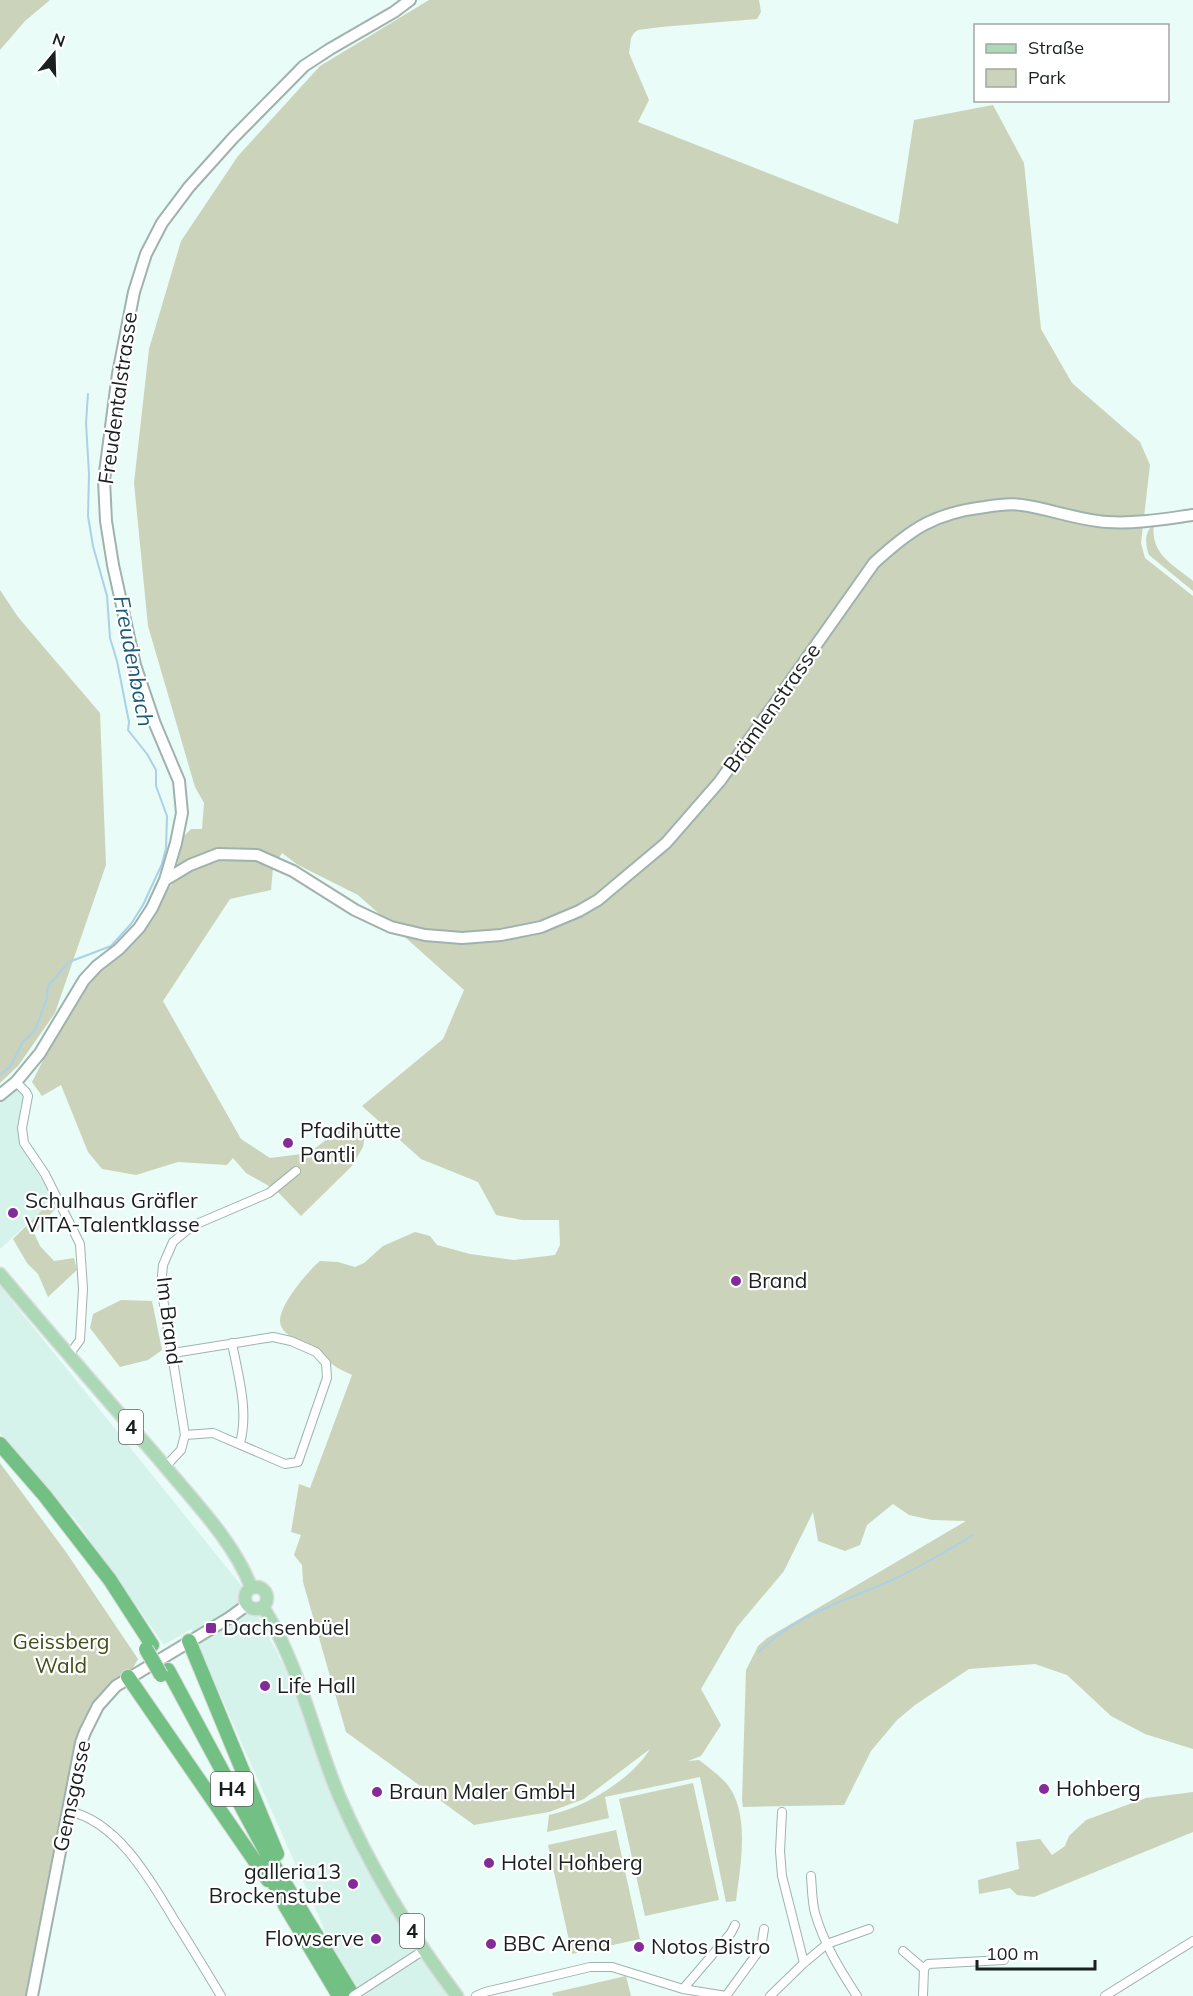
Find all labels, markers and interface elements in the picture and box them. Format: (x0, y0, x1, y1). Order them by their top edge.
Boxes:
north arrow (24, 24, 84, 84)
legend (974, 24, 1169, 102)
text: N (50, 28, 68, 51)
text: Straße (1028, 36, 1084, 59)
text: Park (1028, 66, 1067, 89)
street label: Freudentalstrasse (92, 310, 142, 486)
water label: Freudenbach (108, 593, 160, 729)
street label: Brämlenstrasse (717, 638, 825, 777)
place label: Pfadihütte Pantli (300, 1117, 401, 1167)
marker: Pfadihütte Pantli (281, 1136, 295, 1150)
place label: Schulhaus Gräfler VITA-Talentklasse (25, 1187, 200, 1237)
marker: Schulhaus Gräfler VITA-Talentklasse (6, 1206, 20, 1220)
place label: Brand (748, 1267, 807, 1293)
marker: Brand (729, 1274, 743, 1288)
street label: Im Brand (152, 1275, 188, 1366)
road number: 4 (119, 1410, 143, 1444)
place label: Dachsenbüel (223, 1614, 349, 1640)
marker: Dachsenbüel (204, 1621, 218, 1635)
park label: Geissberg Wald (13, 1628, 109, 1678)
place label: Life Hall (277, 1672, 356, 1698)
marker: Life Hall (258, 1679, 272, 1693)
street label: Gemsgasse (47, 1738, 96, 1854)
road number: H4 (211, 1772, 253, 1806)
place label: Hohberg (1056, 1775, 1141, 1801)
place label: Braun Maler GmbH (389, 1778, 576, 1804)
marker: Hohberg (1037, 1782, 1051, 1796)
marker: Braun Maler GmbH (370, 1785, 384, 1799)
place label: Hotel Hohberg (501, 1849, 643, 1875)
marker: Hotel Hohberg (482, 1856, 496, 1870)
place label: galleria13 Brockenstube (209, 1858, 341, 1908)
marker: galleria13 Brockenstube (346, 1877, 360, 1891)
road number: 4 (400, 1914, 424, 1948)
place label: Flowserve (265, 1925, 364, 1951)
place label: BBC Arena (503, 1930, 611, 1956)
marker: Flowserve (369, 1932, 383, 1946)
place label: Notos Bistro (651, 1933, 770, 1959)
scale bar (977, 1933, 1096, 1971)
marker: BBC Arena (484, 1937, 498, 1951)
marker: Notos Bistro (632, 1940, 646, 1954)
text: 100 m (986, 1942, 1039, 1965)

